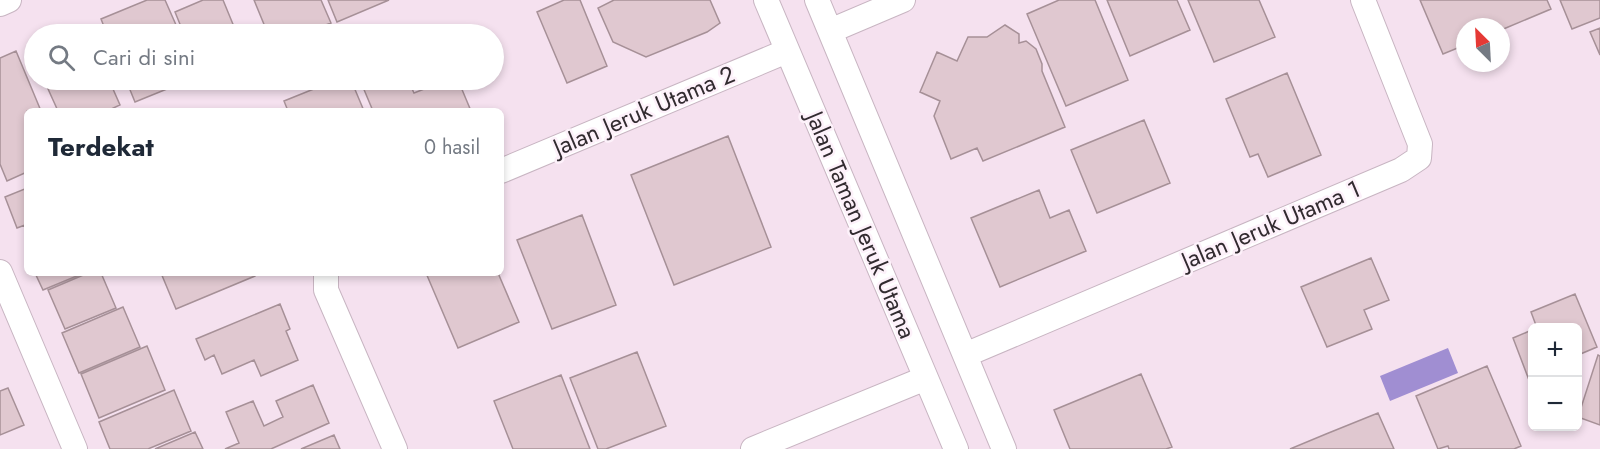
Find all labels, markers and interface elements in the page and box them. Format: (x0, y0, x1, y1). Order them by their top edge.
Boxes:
north arrow (1456, 18, 1510, 72)
search box (24, 24, 504, 90)
icon: search (45, 41, 78, 74)
text: Cari di sini (93, 41, 195, 73)
street label: Jalan Jeruk Utama 2 (545, 56, 740, 166)
street label: Jalan Taman Jeruk Utama (797, 103, 925, 344)
text: Terdekat (48, 128, 154, 166)
text: 0 hasil (424, 133, 480, 162)
street label: Jalan Jeruk Utama 1 (1173, 171, 1366, 279)
map controls (1528, 323, 1582, 431)
button: + (1528, 323, 1582, 377)
button: − (1528, 377, 1582, 431)

